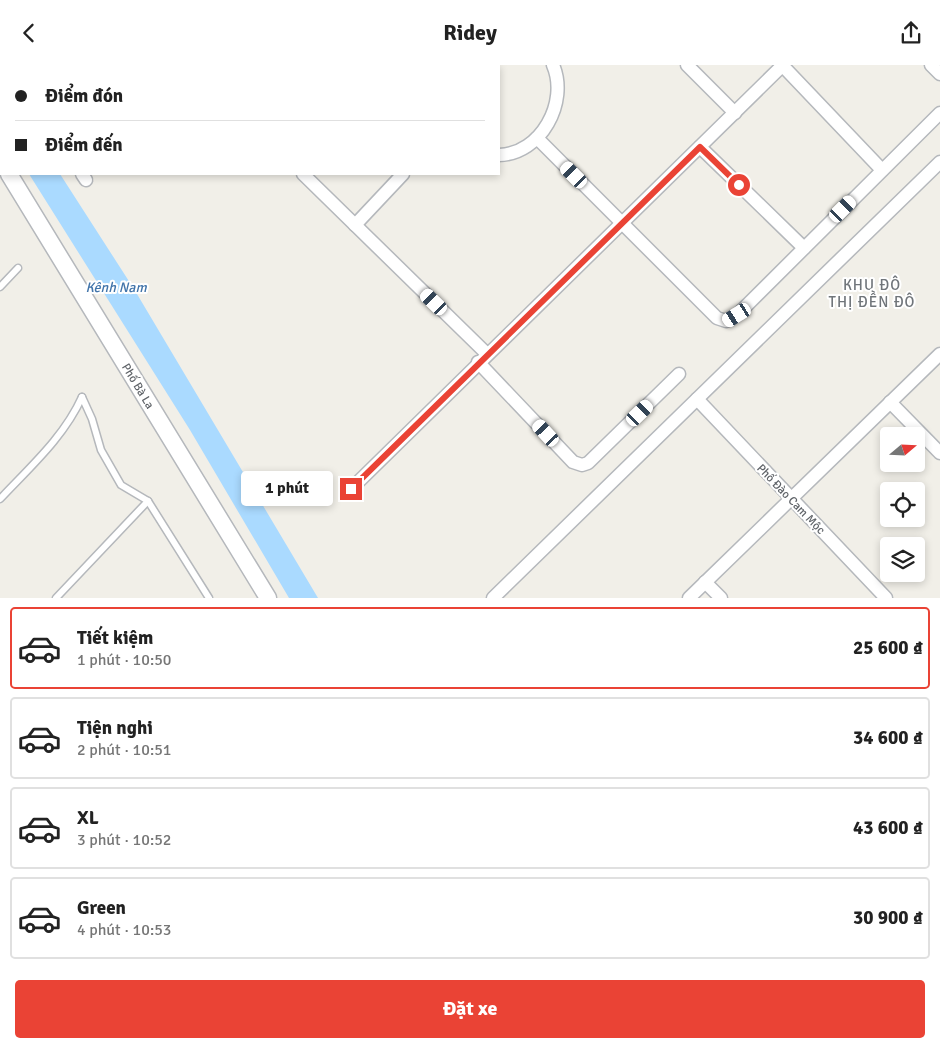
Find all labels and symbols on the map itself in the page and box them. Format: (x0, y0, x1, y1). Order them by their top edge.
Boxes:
car (558, 159, 589, 191)
route start (728, 174, 750, 196)
car (827, 193, 858, 225)
district label: KHU ĐÔ THỊ ĐỀN ĐÔ (829, 275, 915, 311)
water label: Kênh Nam (85, 279, 147, 296)
car (417, 286, 450, 318)
car (720, 301, 753, 329)
street label: Phố Bà La (118, 361, 157, 412)
car (623, 397, 656, 429)
car (530, 417, 561, 449)
north arrow (880, 427, 925, 473)
street label: Phố Đào Cam Mộc (753, 461, 828, 538)
callout: 1 phút (241, 471, 334, 507)
route end (340, 478, 362, 500)

